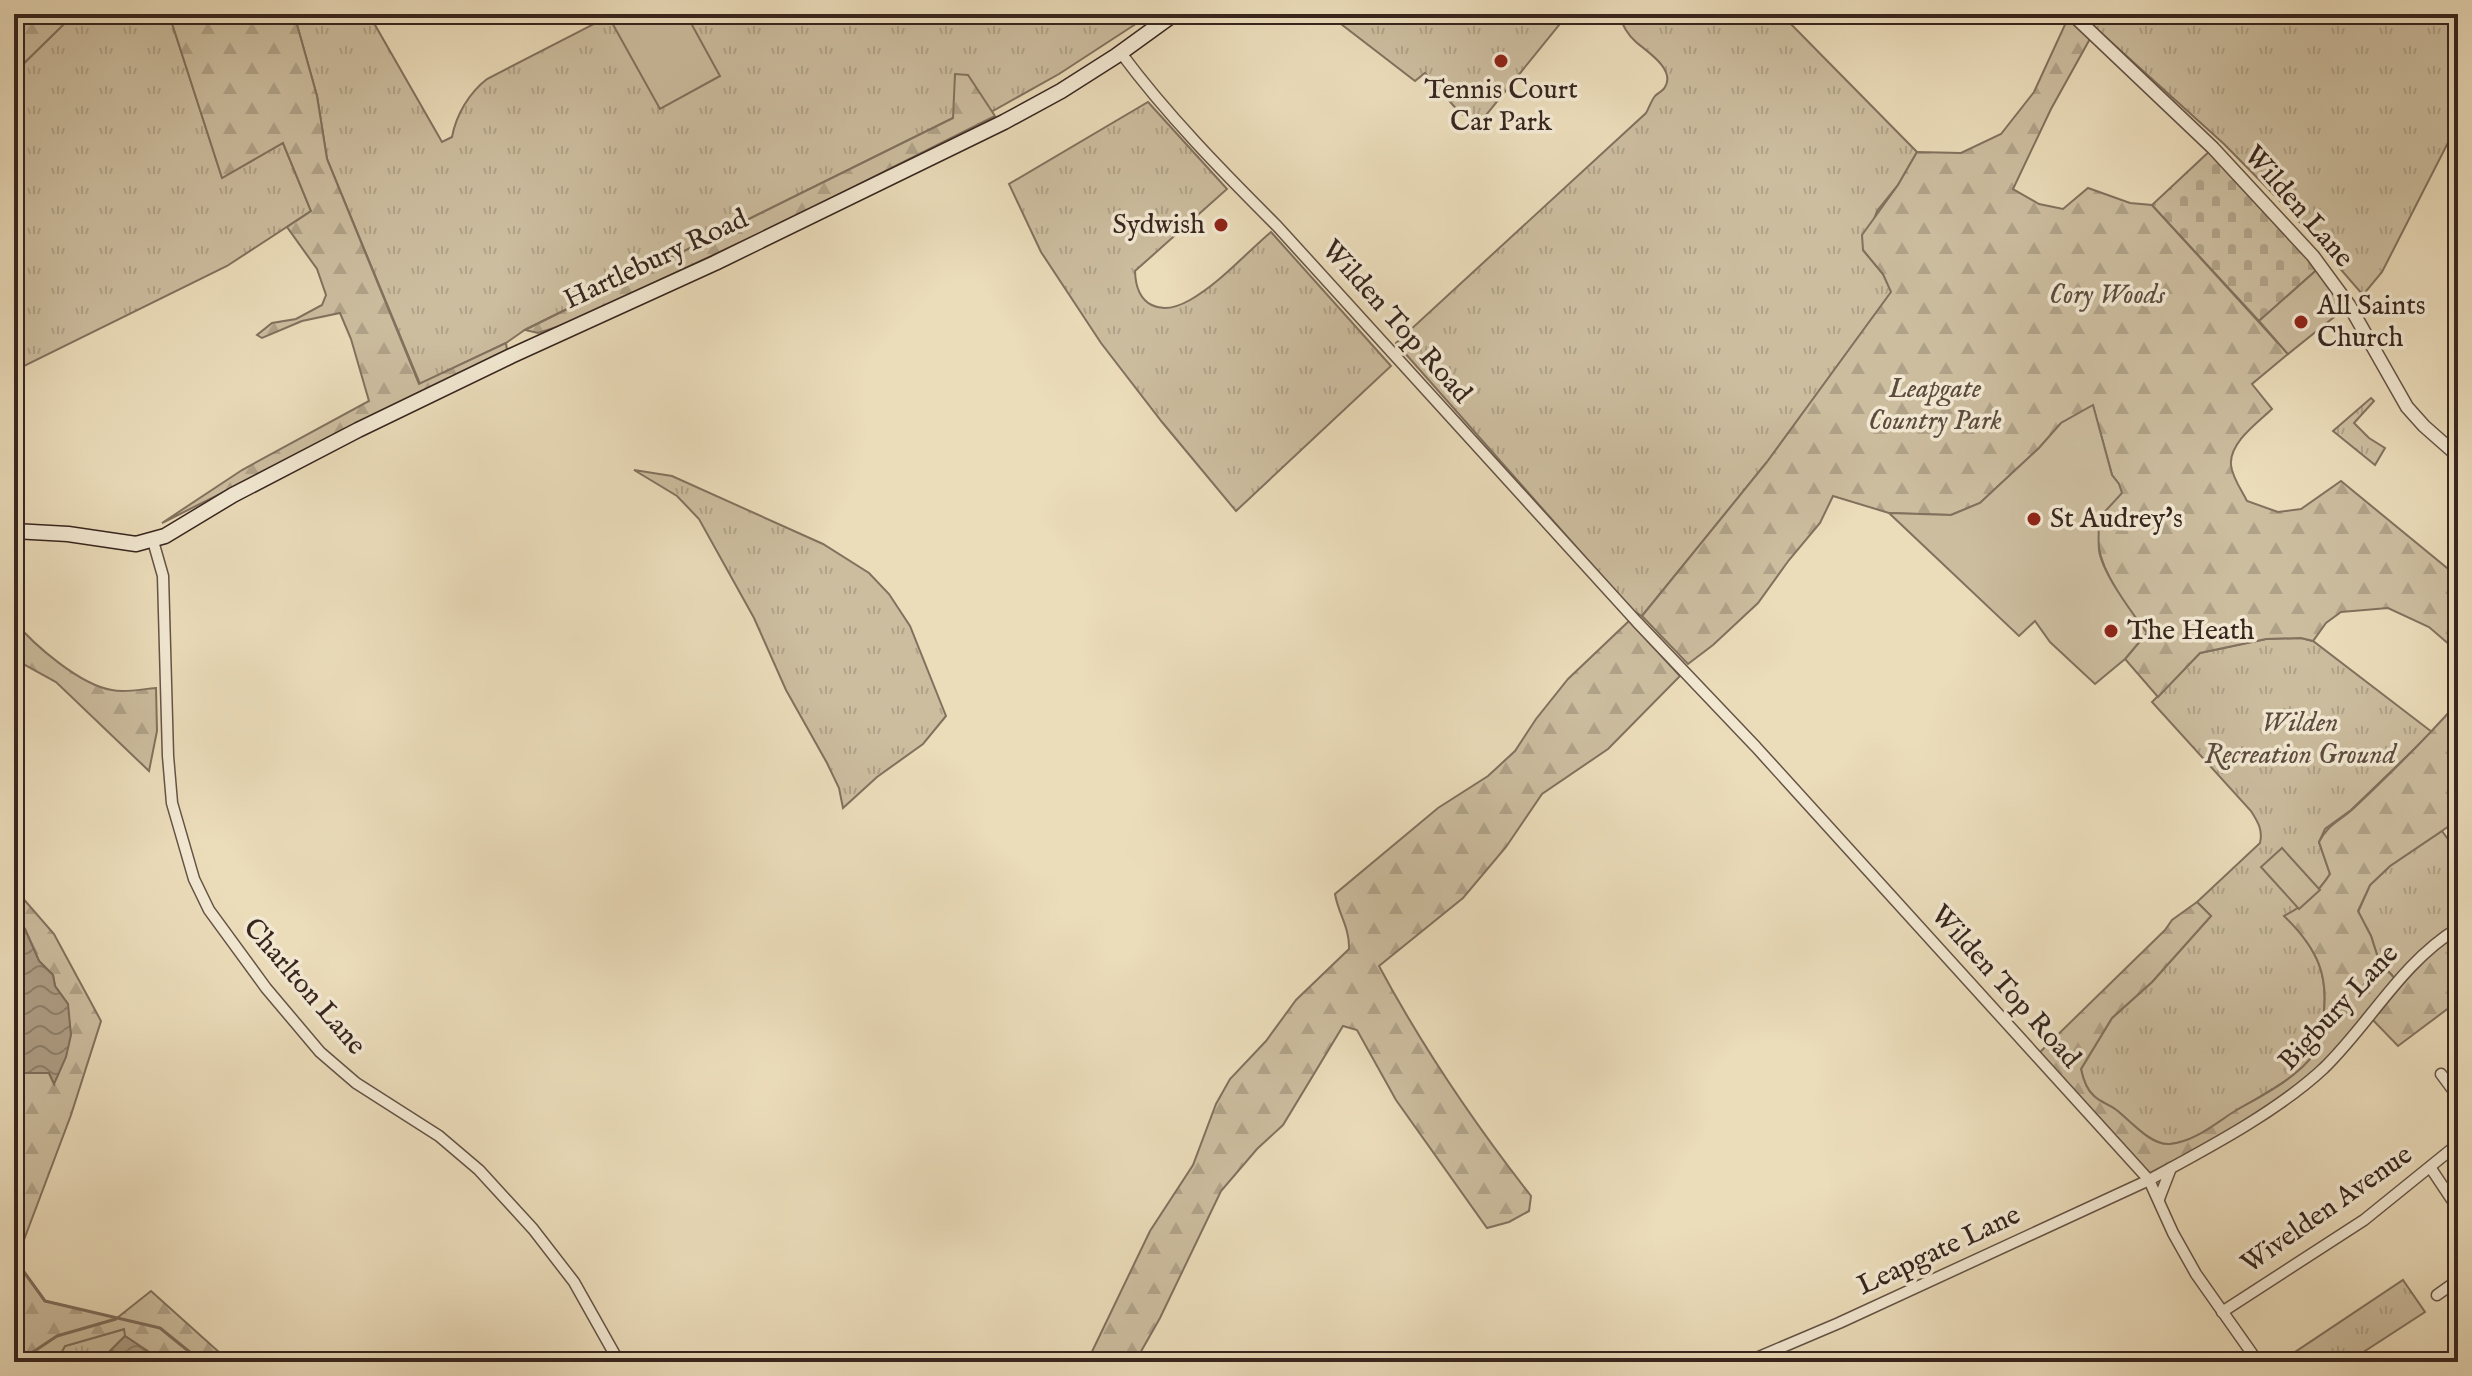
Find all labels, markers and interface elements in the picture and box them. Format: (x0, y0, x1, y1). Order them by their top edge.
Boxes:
marker: Tennis Court Car Park (1492, 52, 1510, 70)
place label: Tennis Court Car Park (1424, 73, 1578, 140)
street label: Wilden Lane (2235, 139, 2361, 275)
street label: Hartlebury Road (558, 202, 754, 318)
place label: Sydwish (1113, 208, 1205, 243)
marker: Sydwish (1212, 216, 1230, 234)
street label: Wilden Top Road (1313, 233, 1479, 411)
park label: Cory Woods (2049, 278, 2166, 313)
place label: All Saints Church (2316, 289, 2426, 356)
marker: All Saints Church (2292, 313, 2310, 331)
park label: Leapgate Country Park (1868, 372, 2002, 439)
place label: St Audrey's (2050, 502, 2183, 537)
marker: St Audrey's (2025, 510, 2043, 528)
place label: The Heath (2127, 614, 2255, 649)
marker: The Heath (2102, 622, 2120, 640)
park label: Wilden Recreation Ground (2204, 706, 2398, 773)
street label: Wilden Top Road (1922, 898, 2088, 1076)
street label: Charlton Lane (235, 911, 373, 1063)
street label: Bigbury Lane (2271, 937, 2407, 1079)
street label: Wivelden Avenue (2235, 1138, 2420, 1282)
street label: Leapgate Lane (1852, 1198, 2026, 1304)

